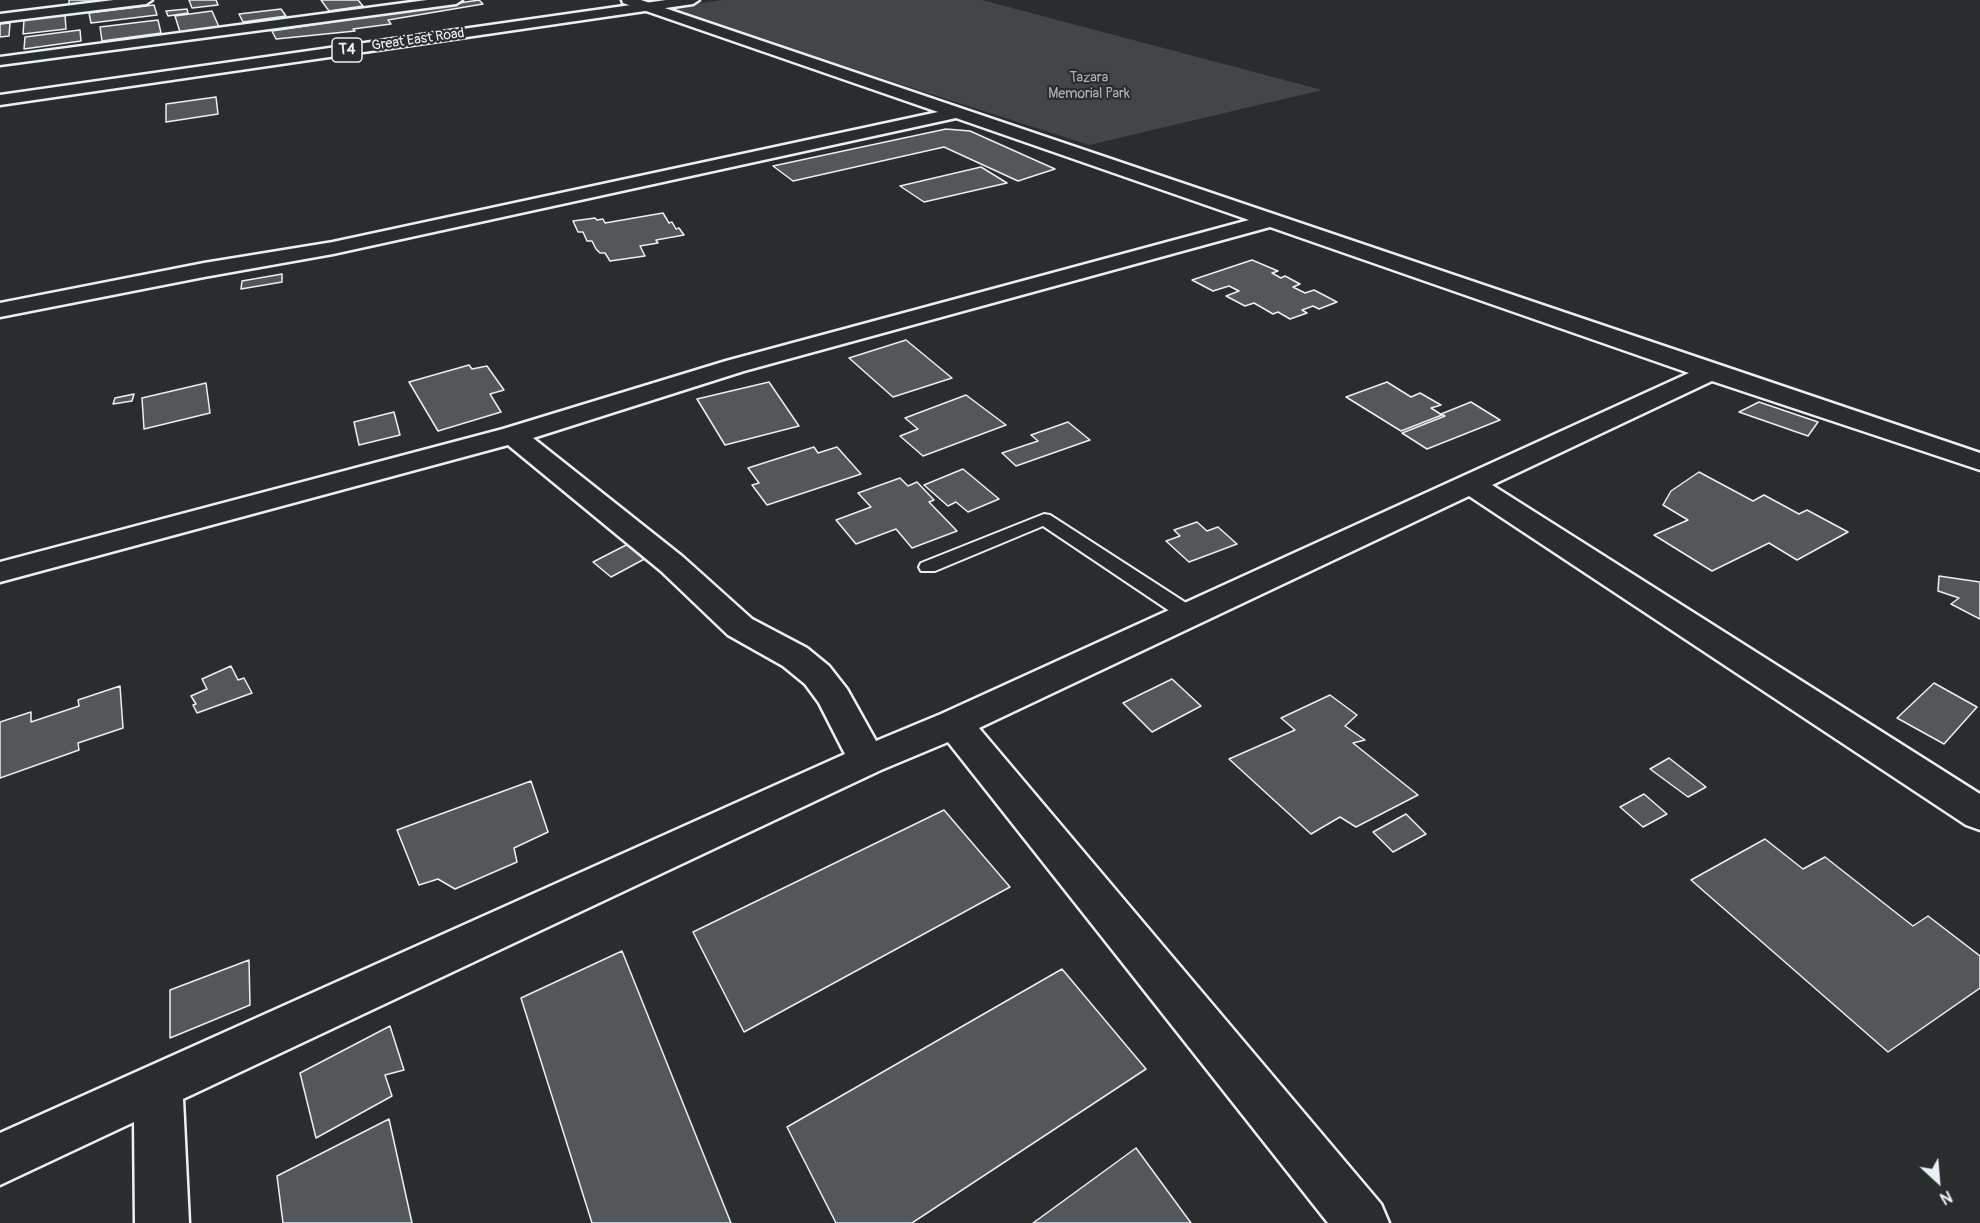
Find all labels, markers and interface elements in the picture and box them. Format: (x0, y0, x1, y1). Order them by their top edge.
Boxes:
street label: Great East Road (371, 25, 465, 55)
road number: T4 (332, 38, 362, 62)
park label: Tazara Memorial Park (1048, 70, 1130, 102)
north arrow (1908, 1151, 1968, 1211)
text: N (1937, 1186, 1955, 1209)

